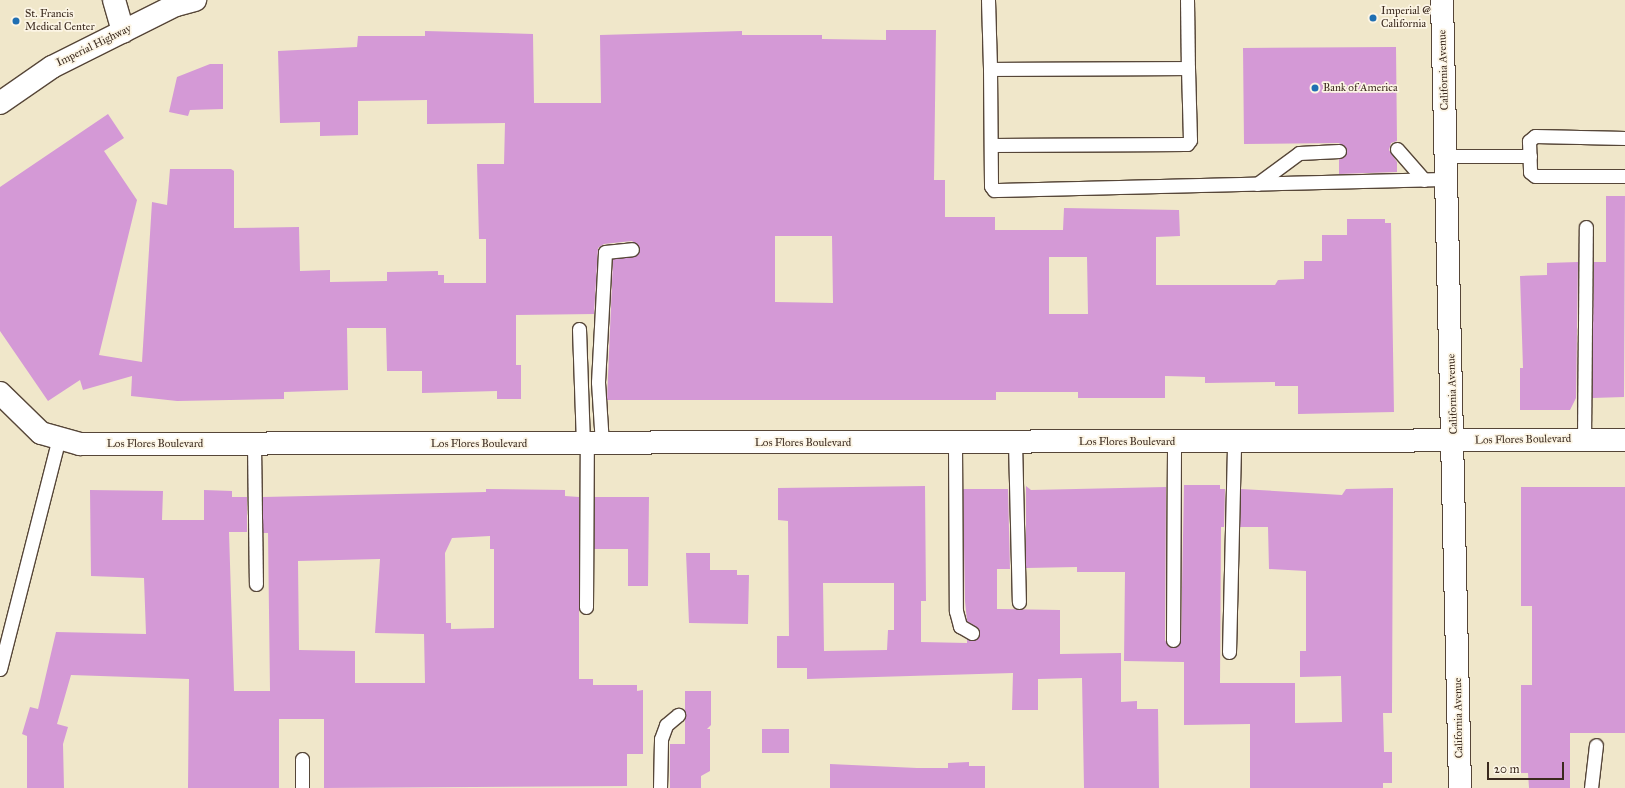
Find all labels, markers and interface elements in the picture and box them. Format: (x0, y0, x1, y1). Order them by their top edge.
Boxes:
place label: Imperial @ California (1381, 5, 1431, 31)
place label: St. Francis Medical Center (25, 8, 95, 34)
marker: Imperial @ California (1368, 13, 1378, 23)
marker: St. Francis Medical Center (10, 15, 22, 27)
street label: Imperial Highway (54, 22, 134, 70)
street label: California Avenue (1436, 30, 1452, 110)
place label: Bank of America (1323, 81, 1398, 95)
marker: Bank of America (1310, 83, 1320, 93)
street label: California Avenue (1445, 354, 1461, 434)
street label: Los Flores Boulevard (1475, 433, 1571, 447)
street label: Los Flores Boulevard (1079, 435, 1175, 449)
street label: Los Flores Boulevard (755, 436, 851, 450)
street label: Los Flores Boulevard (107, 437, 203, 451)
street label: Los Flores Boulevard (431, 437, 527, 451)
street label: California Avenue (1452, 678, 1466, 758)
scale bar (1489, 754, 1566, 780)
text: 20 m (1494, 762, 1520, 776)

